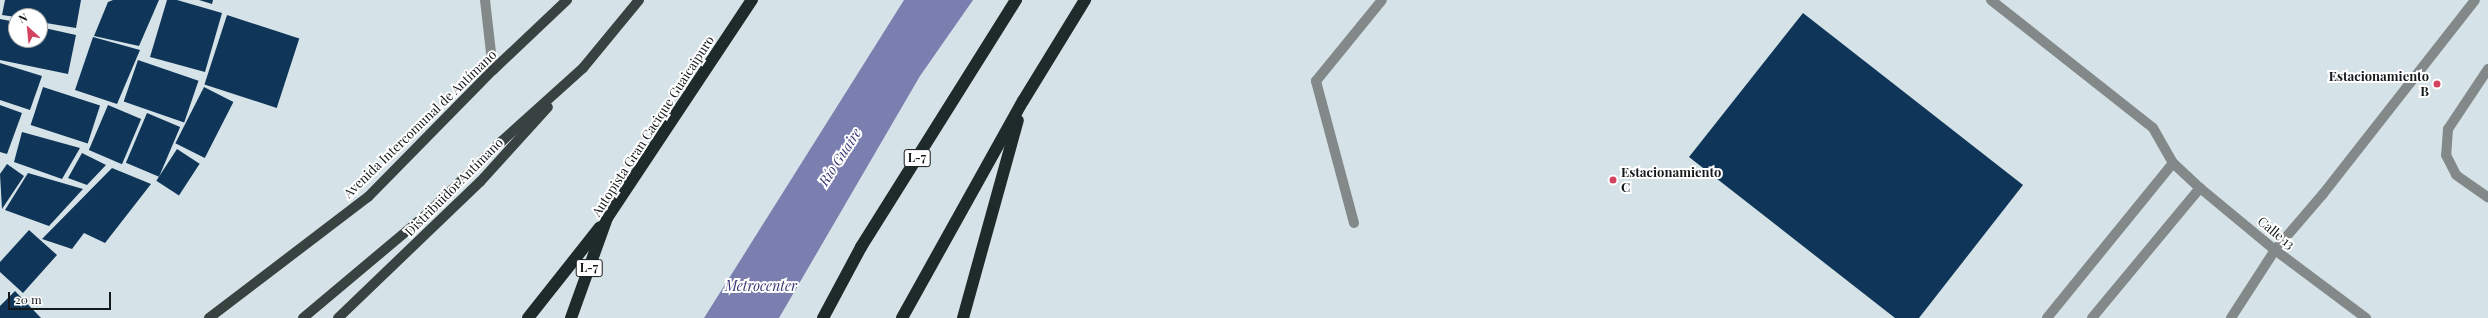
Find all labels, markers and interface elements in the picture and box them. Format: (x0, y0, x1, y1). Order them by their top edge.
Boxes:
north arrow (8, 8, 48, 48)
text: N (16, 9, 30, 26)
street label: Autopista Gran Cacique Guaicaipuro (589, 33, 717, 219)
street label: Avenida Intercomunal de Antímano (340, 46, 500, 202)
place label: Estacionamiento B (2329, 69, 2429, 100)
marker: Estacionamiento B (2432, 79, 2442, 89)
water label: Río Guaire (815, 125, 865, 189)
street label: Distribuidor Antímano (402, 135, 506, 239)
road number: L-7 (903, 148, 931, 168)
place label: Estacionamiento C (1621, 165, 1721, 196)
marker: Estacionamiento C (1608, 175, 1618, 185)
street label: Calle 13 (2254, 213, 2298, 253)
road number: L-7 (575, 258, 603, 278)
water label: Metrocenter (725, 278, 797, 294)
scale bar (10, 284, 113, 310)
text: 20 m (15, 291, 42, 307)

